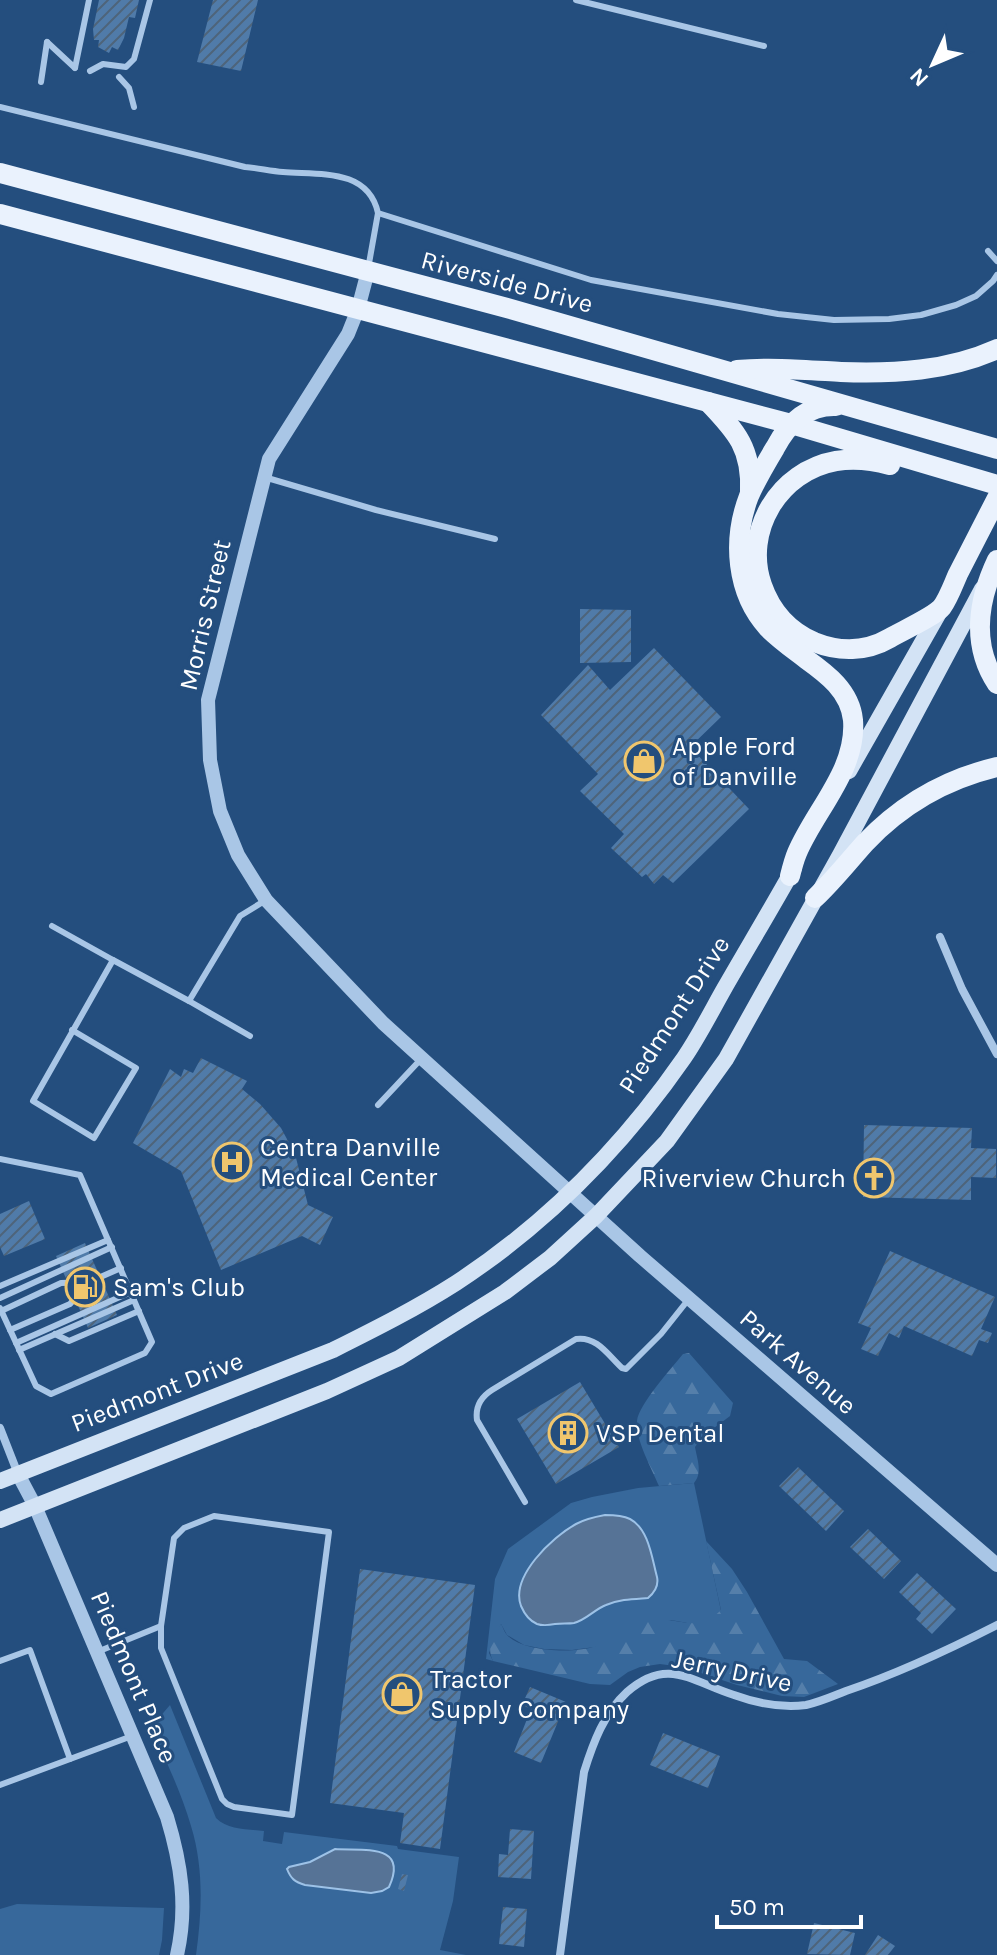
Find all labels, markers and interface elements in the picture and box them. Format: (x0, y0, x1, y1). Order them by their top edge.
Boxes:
north arrow (893, 24, 973, 104)
text: N (904, 62, 934, 92)
street label: Riverside Drive (418, 244, 596, 320)
street label: Morris Street (173, 536, 237, 694)
place label: Apple Ford of Danville (672, 731, 797, 792)
shop icon: Apple Ford of Danville (623, 740, 665, 782)
street label: Piedmont Drive (611, 930, 737, 1100)
place label: Centra Danville Medical Center (260, 1132, 441, 1193)
hospital icon: Centra Danville Medical Center (211, 1141, 253, 1183)
church icon: Riverview Church (853, 1157, 895, 1199)
place label: Riverview Church (641, 1163, 846, 1194)
fuel station icon: Sam's Club (64, 1266, 106, 1308)
place label: Sam's Club (113, 1272, 245, 1303)
street label: Park Avenue (733, 1303, 863, 1421)
street label: Piedmont Drive (67, 1345, 247, 1439)
building icon: VSP Dental (547, 1412, 589, 1454)
place label: VSP Dental (596, 1418, 724, 1449)
street label: Piedmont Place (84, 1586, 184, 1768)
street label: Jerry Drive (669, 1643, 795, 1699)
place label: Tractor Supply Company (430, 1664, 629, 1725)
shop icon: Tractor Supply Company (381, 1673, 423, 1715)
scale bar (717, 1879, 861, 1929)
text: 50 m (729, 1893, 785, 1921)

